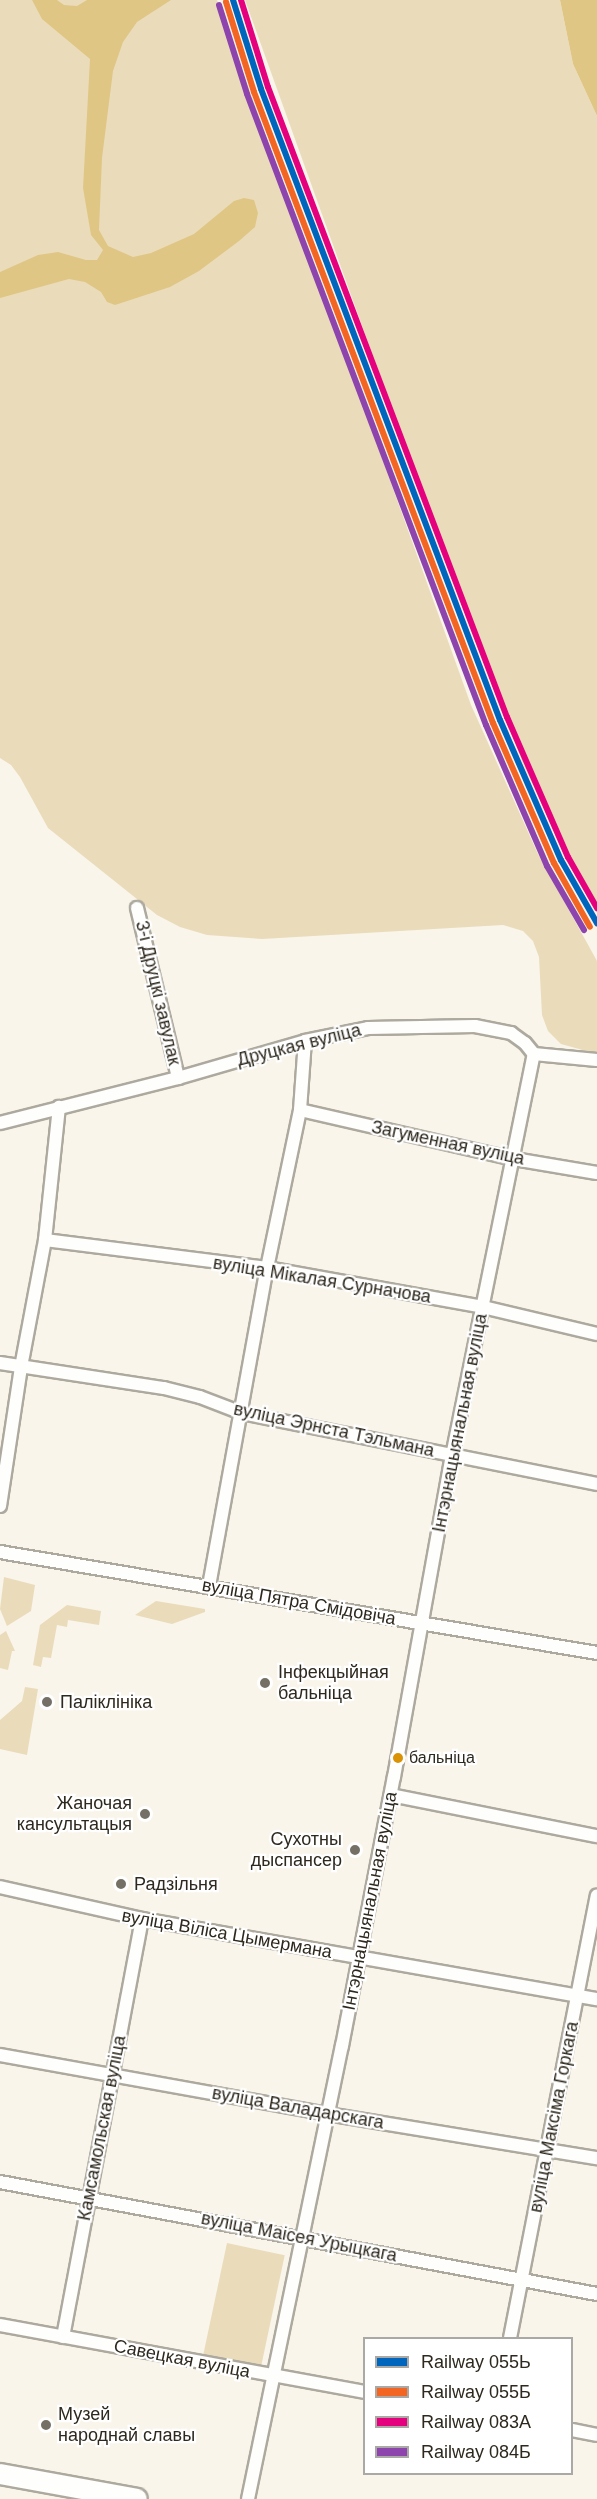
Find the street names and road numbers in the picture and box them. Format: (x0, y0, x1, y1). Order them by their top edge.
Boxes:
street label: 3-і Друцкі завулак (131, 919, 185, 1067)
street label: Друцкая вуліца (235, 1019, 363, 1071)
street label: Загуменная вуліца (370, 1116, 526, 1170)
street label: вуліца Мікалая Сурначова (212, 1252, 432, 1308)
street label: Інтэрнацыянальная вуліца (428, 1312, 492, 1534)
street label: вуліца Эрнста Тэльмана (232, 1398, 436, 1462)
street label: вуліца Пятра Смідовіча (200, 1574, 398, 1630)
street label: Інтэрнацыянальная вуліца (338, 1790, 402, 2012)
street label: вуліца Віліса Цымермана (120, 1905, 334, 1963)
street label: вуліца Максіма Горкага (525, 2020, 583, 2214)
street label: Камсамольская вуліца (73, 2033, 131, 2223)
street label: вуліца Валадарскага (210, 2082, 386, 2134)
street label: вуліца Маісея Урыцкага (199, 2207, 399, 2267)
street label: Савецкая вуліца (112, 2335, 252, 2383)

